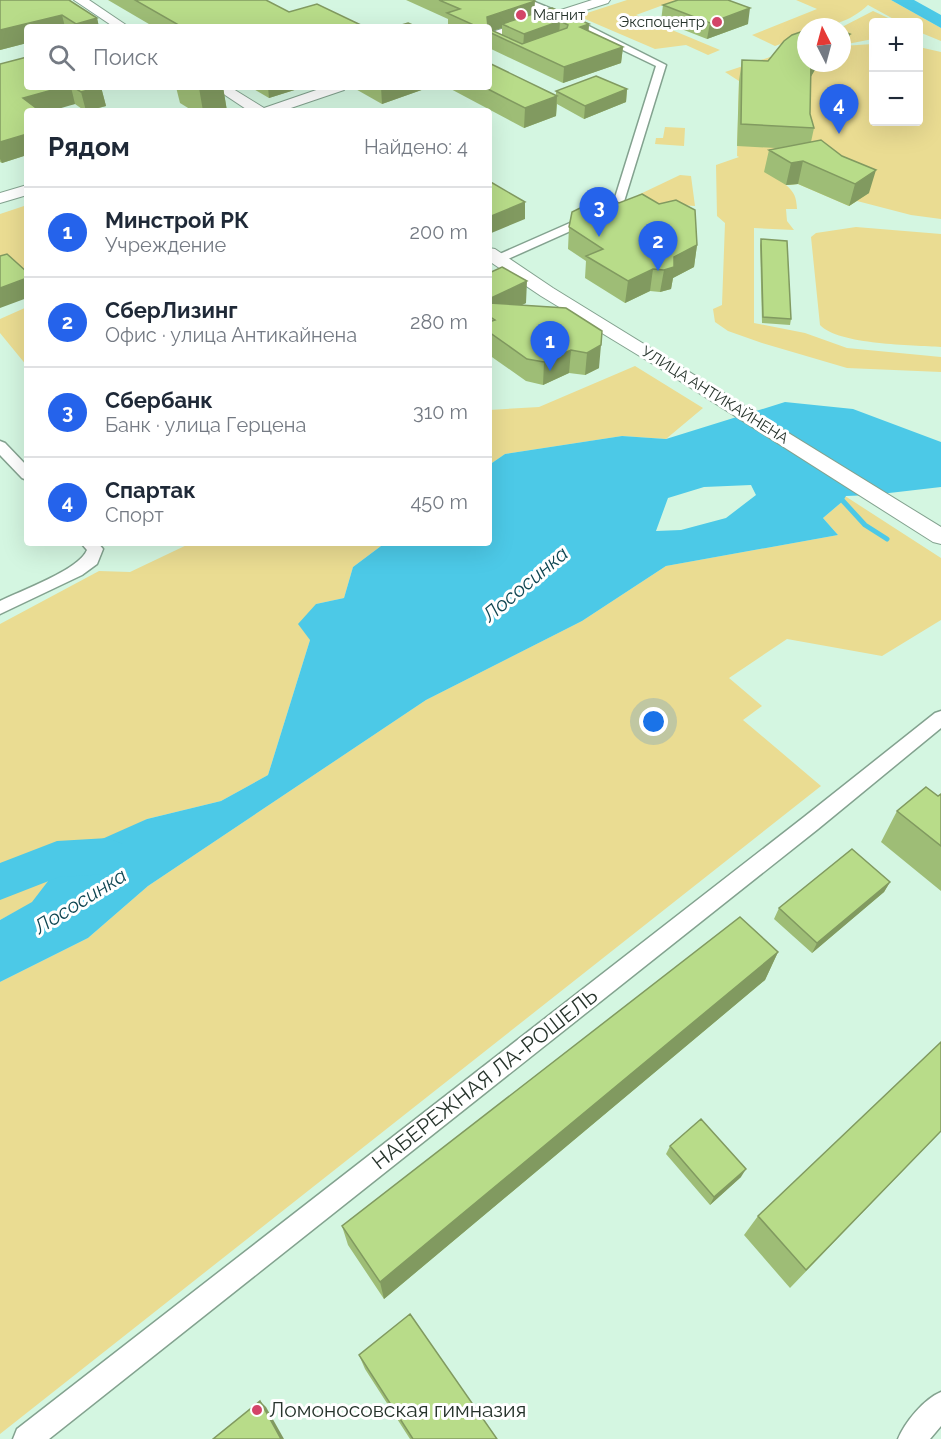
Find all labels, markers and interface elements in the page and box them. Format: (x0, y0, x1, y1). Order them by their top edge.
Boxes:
place label: Магнит (533, 6, 585, 24)
marker: Магнит (514, 8, 528, 22)
place label: Экспоцентр (619, 13, 705, 31)
marker: Экспоцентр (710, 15, 724, 29)
north arrow (797, 18, 851, 72)
map controls (869, 18, 923, 126)
button: + (869, 18, 923, 72)
search box (24, 24, 492, 90)
icon: search (45, 41, 78, 74)
text: Поиск (93, 44, 158, 70)
button: − (869, 72, 923, 126)
pin: 4 (820, 84, 858, 134)
text: Рядом (48, 132, 130, 162)
text: Найдено: 4 (364, 135, 468, 159)
pin: 3 (580, 188, 618, 237)
text: Минстрой РК (105, 207, 249, 233)
text: 1 (63, 220, 72, 244)
text: 200 m (410, 220, 468, 244)
pin: 2 (638, 222, 678, 271)
text: Учреждение (105, 233, 226, 257)
text: СберЛизинг (105, 297, 238, 323)
text: 2 (62, 310, 73, 334)
text: 280 m (410, 310, 468, 334)
pin: 1 (530, 322, 570, 371)
text: Офис · улица Антикайнена (105, 323, 357, 347)
street label: УЛИЦА АНТИКАЙНЕНА (638, 342, 792, 448)
text: Сбербанк (105, 387, 213, 413)
text: 3 (62, 400, 73, 424)
text: 310 m (413, 400, 468, 424)
text: Банк · улица Герцена (105, 413, 306, 437)
text: Спартак (105, 477, 196, 503)
text: 4 (62, 490, 73, 514)
text: 450 m (410, 490, 468, 514)
text: Спорт (105, 503, 164, 527)
water label: Лососинка (476, 541, 573, 627)
your location (639, 707, 668, 736)
water label: Лососинка (28, 863, 131, 939)
street label: НАБЕРЕЖНАЯ ЛА-РОШЕЛЬ (367, 983, 602, 1174)
place label: Ломоносовская гимназия (269, 1397, 526, 1422)
marker: Ломоносовская гимназия (250, 1403, 264, 1417)

